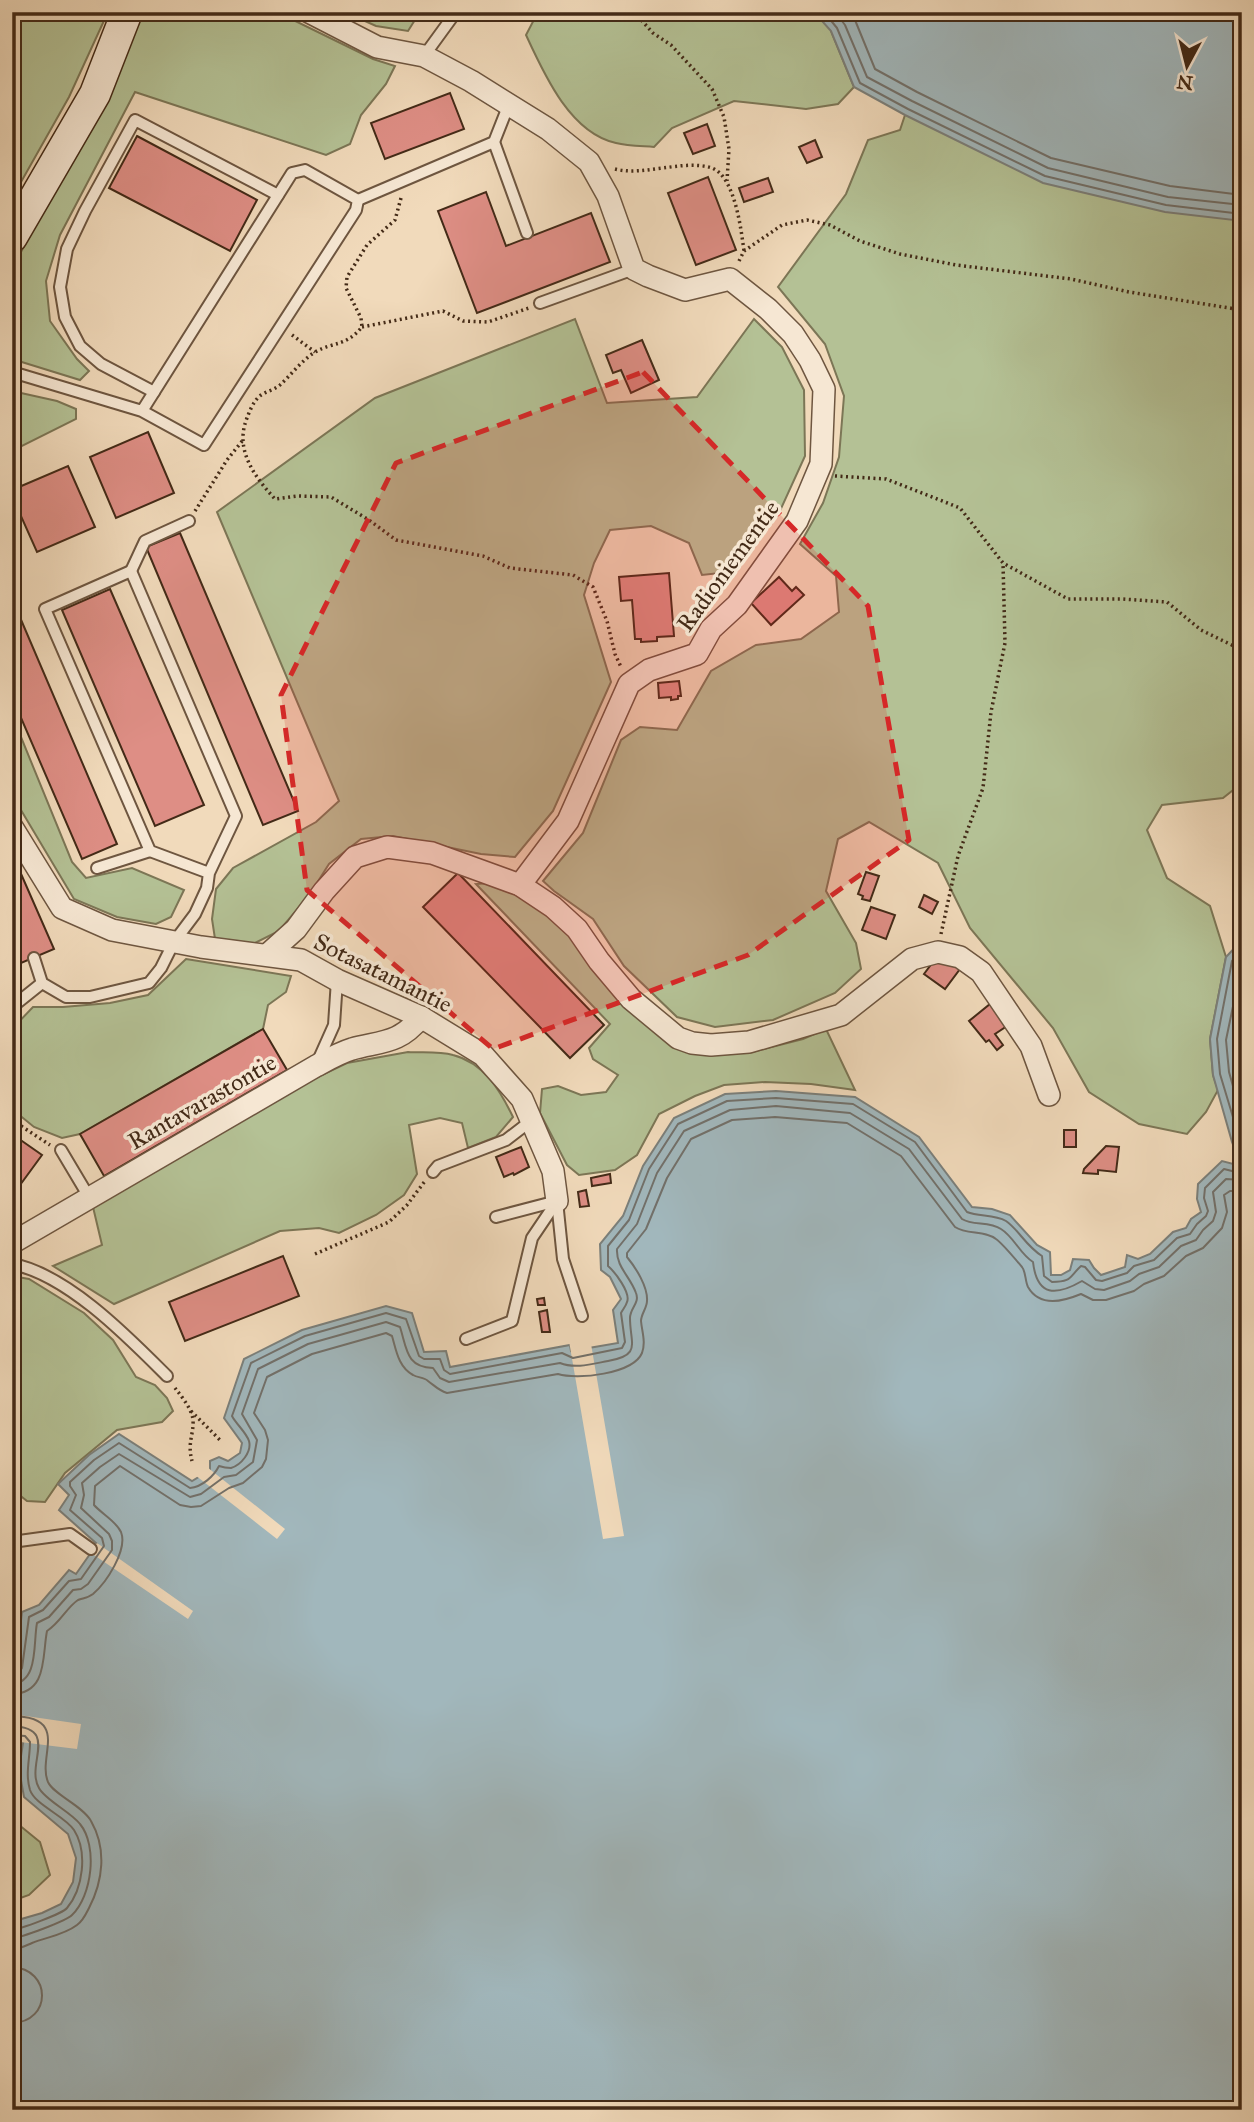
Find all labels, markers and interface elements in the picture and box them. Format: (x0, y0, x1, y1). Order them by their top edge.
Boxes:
north arrow (1152, 32, 1222, 102)
text: N (1176, 70, 1194, 95)
street label: Radioniementie (670, 494, 786, 638)
street label: Sotasatamantie (309, 927, 457, 1019)
street label: Rantavarastontie (122, 1047, 282, 1157)

